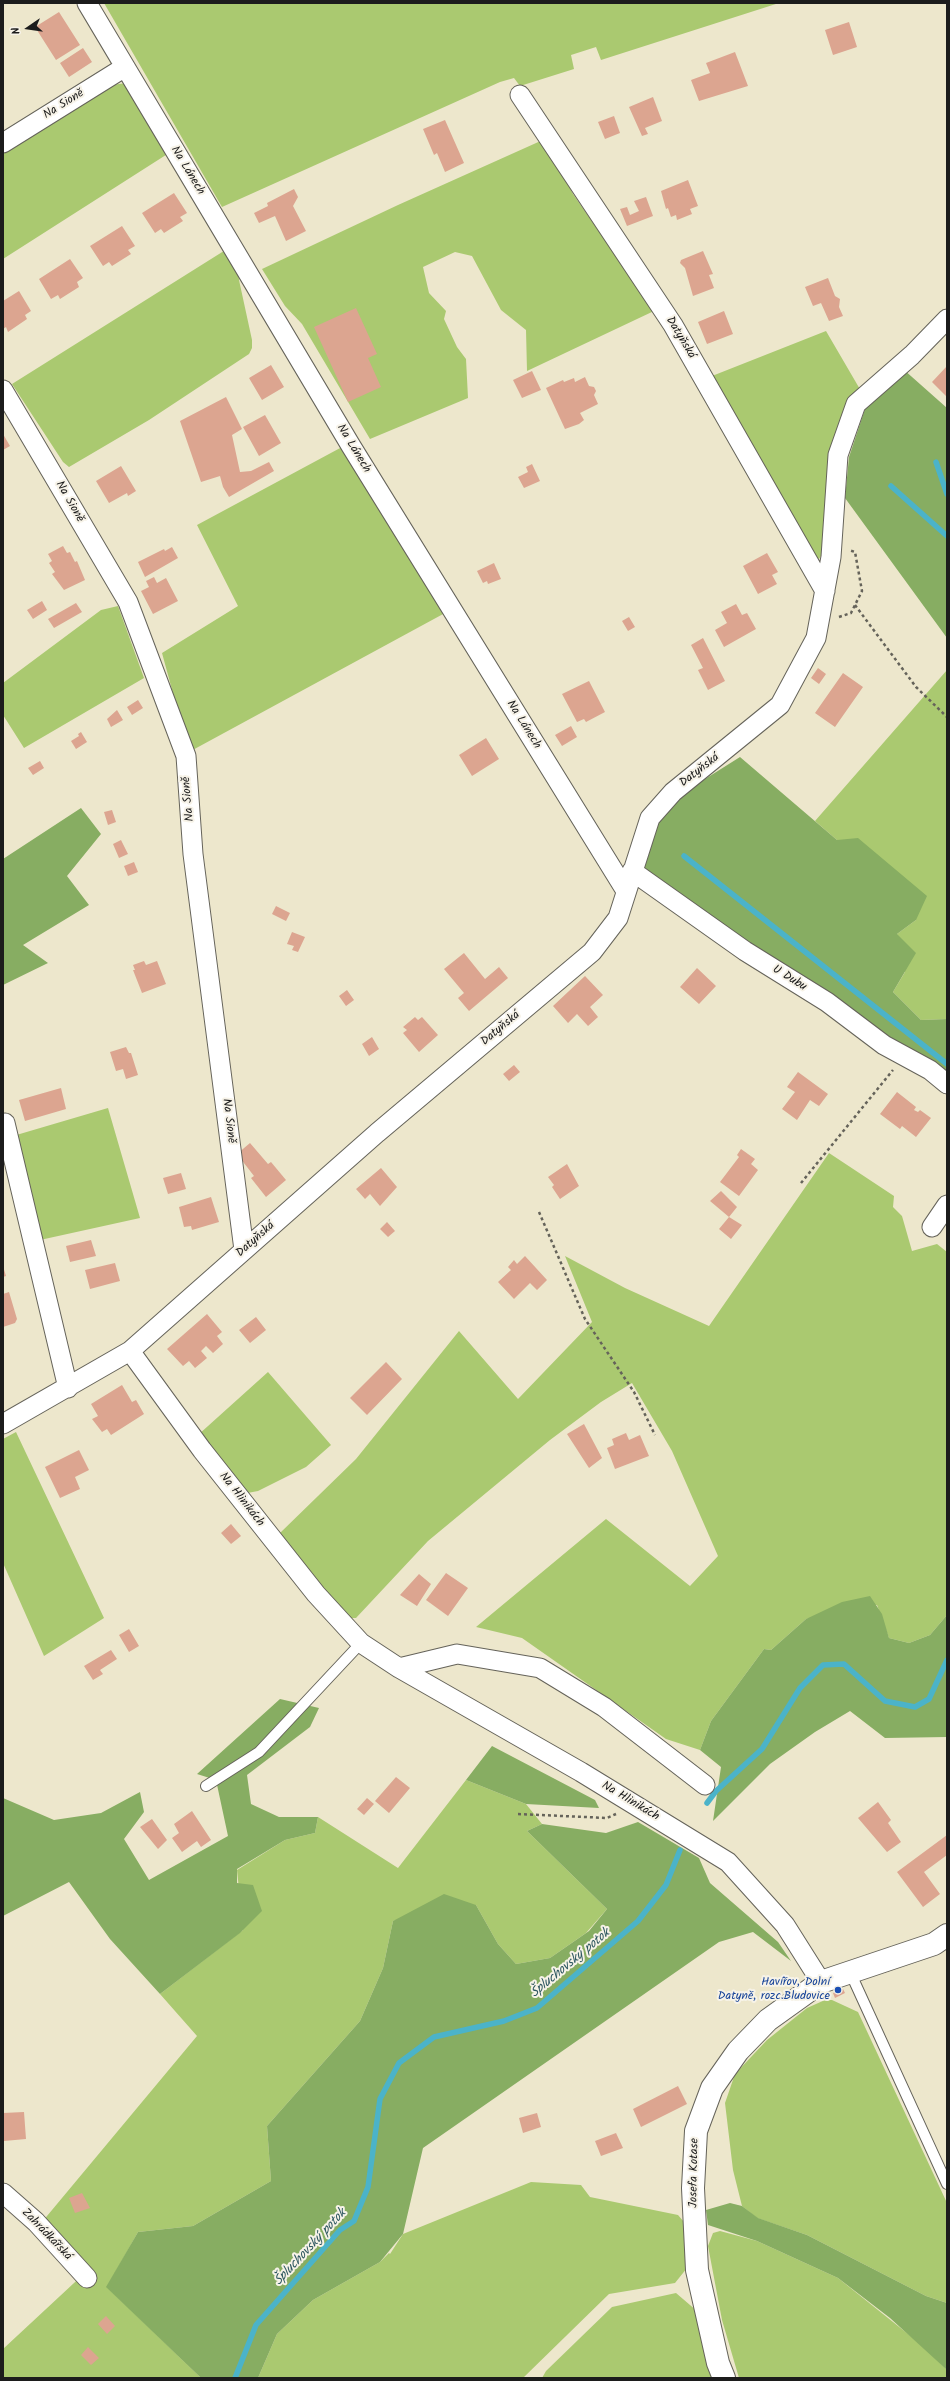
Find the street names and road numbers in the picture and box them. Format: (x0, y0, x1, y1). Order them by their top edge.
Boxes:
street label: Na Sioně (41, 87, 87, 123)
street label: Na Lánech (167, 144, 207, 198)
street label: Datyňská (662, 314, 698, 362)
street label: Na Lánech (333, 422, 373, 476)
street label: Na Sioně (52, 479, 86, 525)
street label: Na Lánech (502, 698, 544, 752)
street label: Datyňská (677, 751, 723, 791)
street label: Na Sioně (180, 776, 198, 822)
street label: U Dubu (769, 963, 809, 995)
street label: Datyňská (479, 1009, 523, 1049)
street label: Na Sioně (218, 1098, 238, 1144)
street label: Datyňská (234, 1219, 278, 1261)
street label: Na Hlinikách (215, 1470, 267, 1530)
street label: Na Hlinikách (599, 1779, 661, 1825)
street label: Josefa Kotase (687, 2138, 703, 2208)
street label: Zahrádkářská (18, 2206, 74, 2264)

